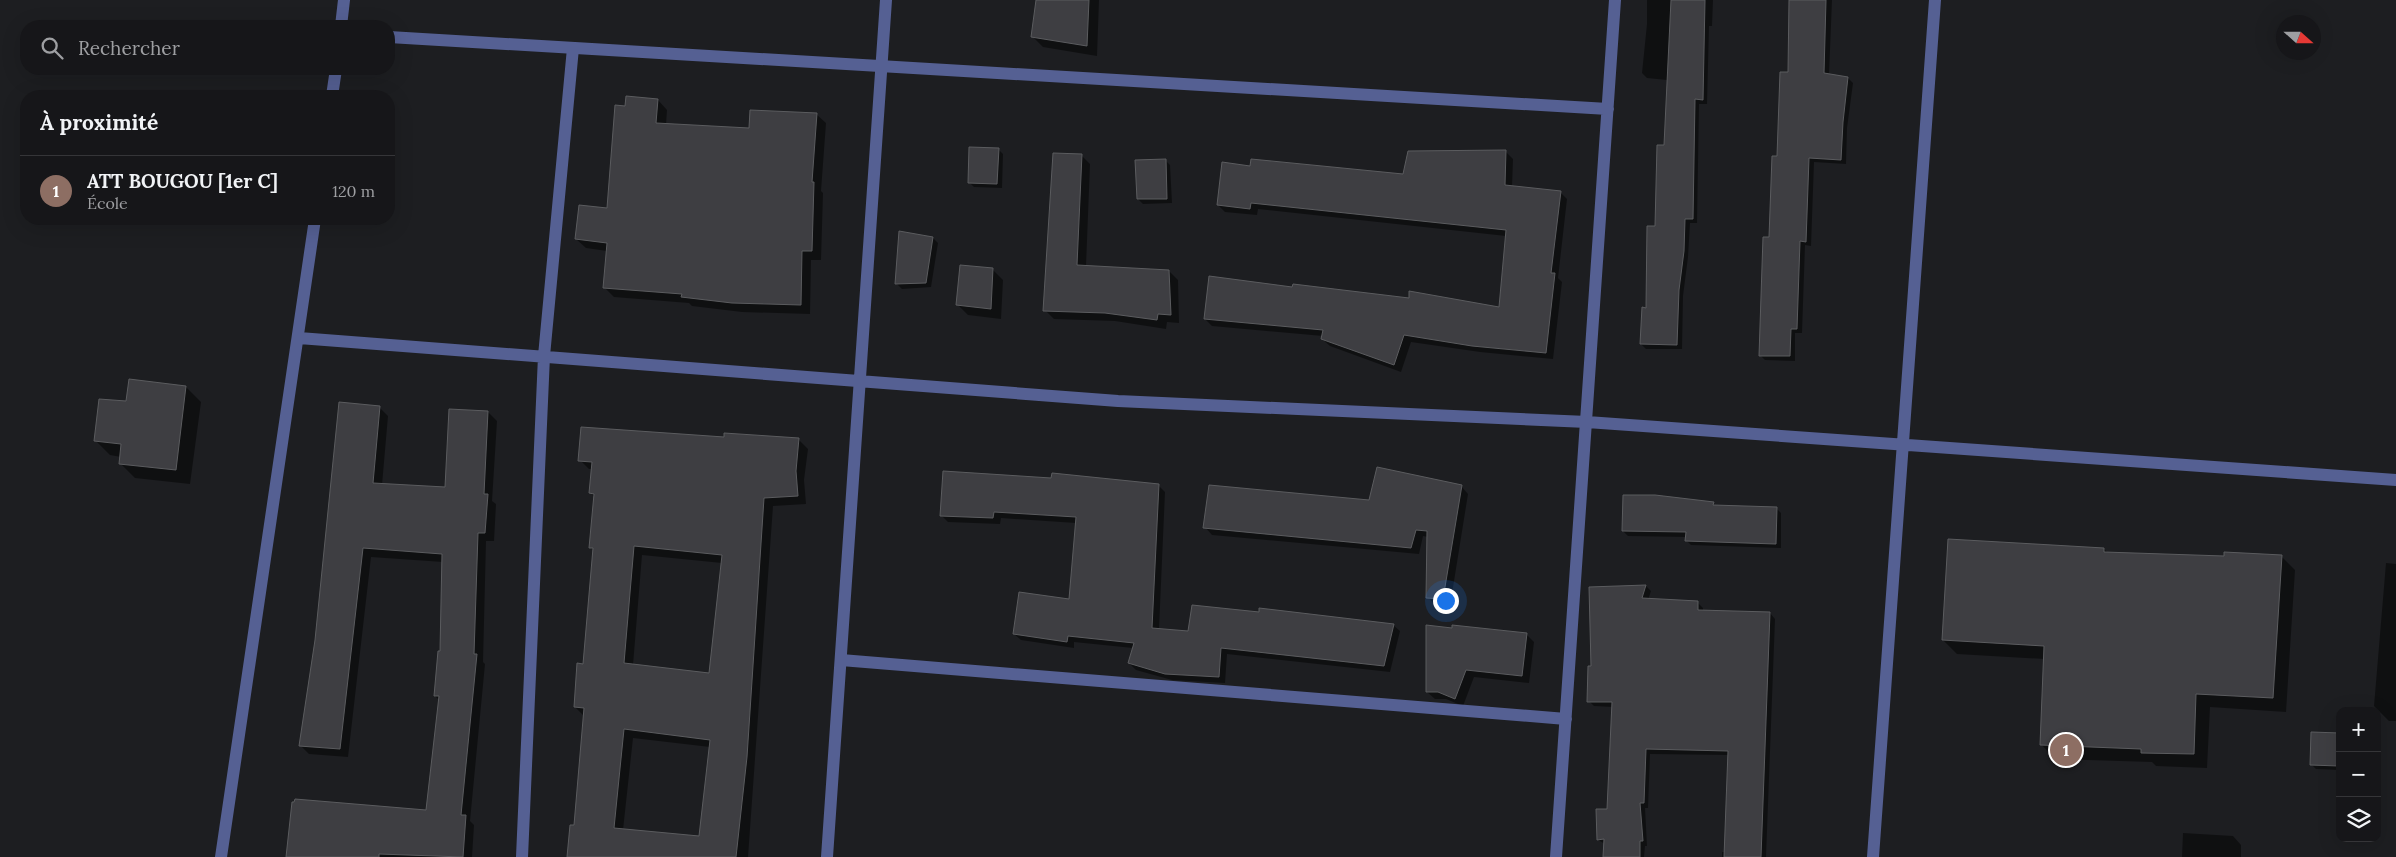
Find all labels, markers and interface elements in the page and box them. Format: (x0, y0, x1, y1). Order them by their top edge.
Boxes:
north arrow (2276, 15, 2321, 60)
search box (20, 20, 395, 75)
icon: search (38, 34, 66, 62)
text: Rechercher (78, 36, 180, 60)
text: À proximité (40, 109, 158, 136)
text: ATT BOUGOU [1er C] (87, 169, 278, 193)
text: 1 (53, 181, 59, 201)
text: 120 m (332, 181, 375, 201)
text: École (87, 193, 128, 213)
your location (1433, 588, 1459, 614)
map controls (2336, 707, 2381, 842)
button: + (2336, 707, 2381, 752)
pin: 1 (2050, 731, 2082, 769)
button: − (2336, 752, 2381, 797)
button: layers (2336, 797, 2381, 842)

